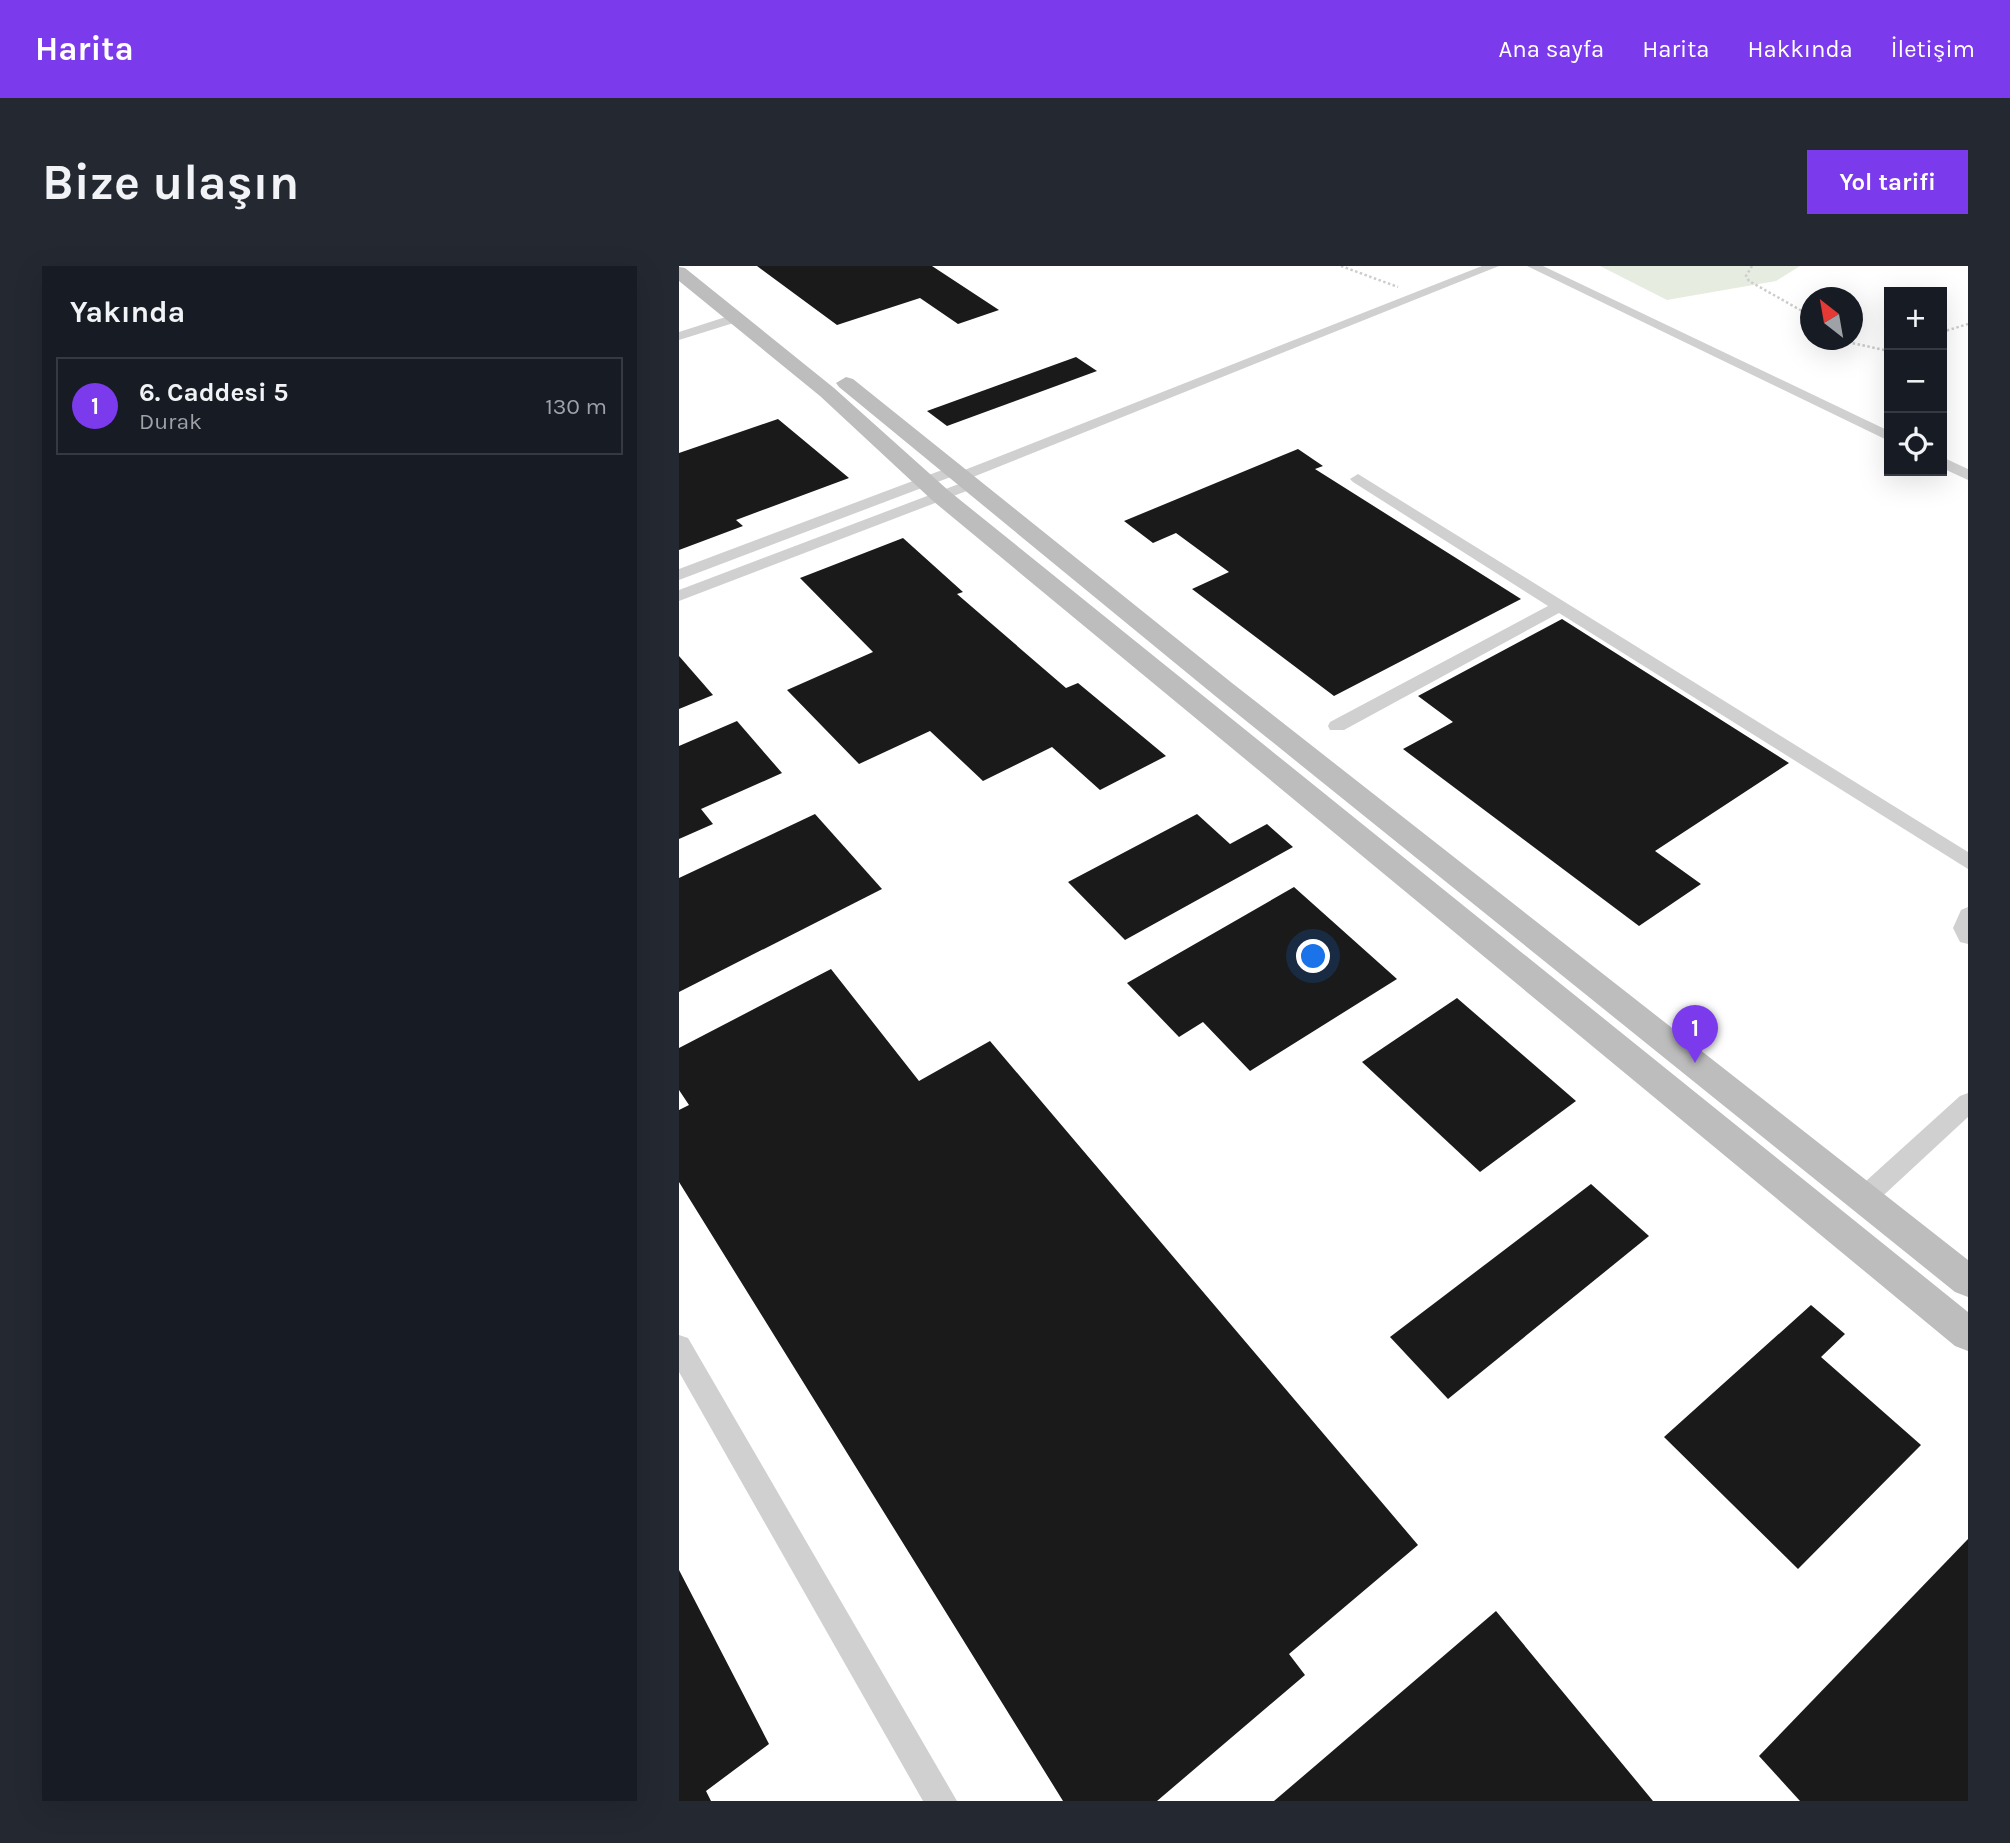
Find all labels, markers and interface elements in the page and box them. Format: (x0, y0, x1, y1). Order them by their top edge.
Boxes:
text: Harita (35, 30, 134, 68)
text: Ana sayfa (1499, 35, 1604, 63)
text: Harita (1642, 35, 1709, 63)
text: Hakkında (1747, 35, 1853, 63)
text: İletişim (1891, 35, 1975, 63)
button: Yol tarifi (1807, 150, 1968, 214)
text: Bize ulaşın (42, 154, 299, 211)
north arrow (1800, 287, 1863, 350)
map controls (1884, 287, 1947, 476)
button: + (1884, 287, 1947, 350)
text: Yakında (70, 294, 185, 330)
button: − (1884, 350, 1947, 413)
text: 6. Caddesi 5 (139, 377, 288, 408)
text: 1 (91, 393, 99, 420)
text: 130 m (545, 393, 607, 420)
text: Durak (139, 408, 202, 435)
button: locate (1884, 413, 1947, 476)
your location (1296, 939, 1330, 973)
pin: 1 (1672, 1005, 1718, 1063)

